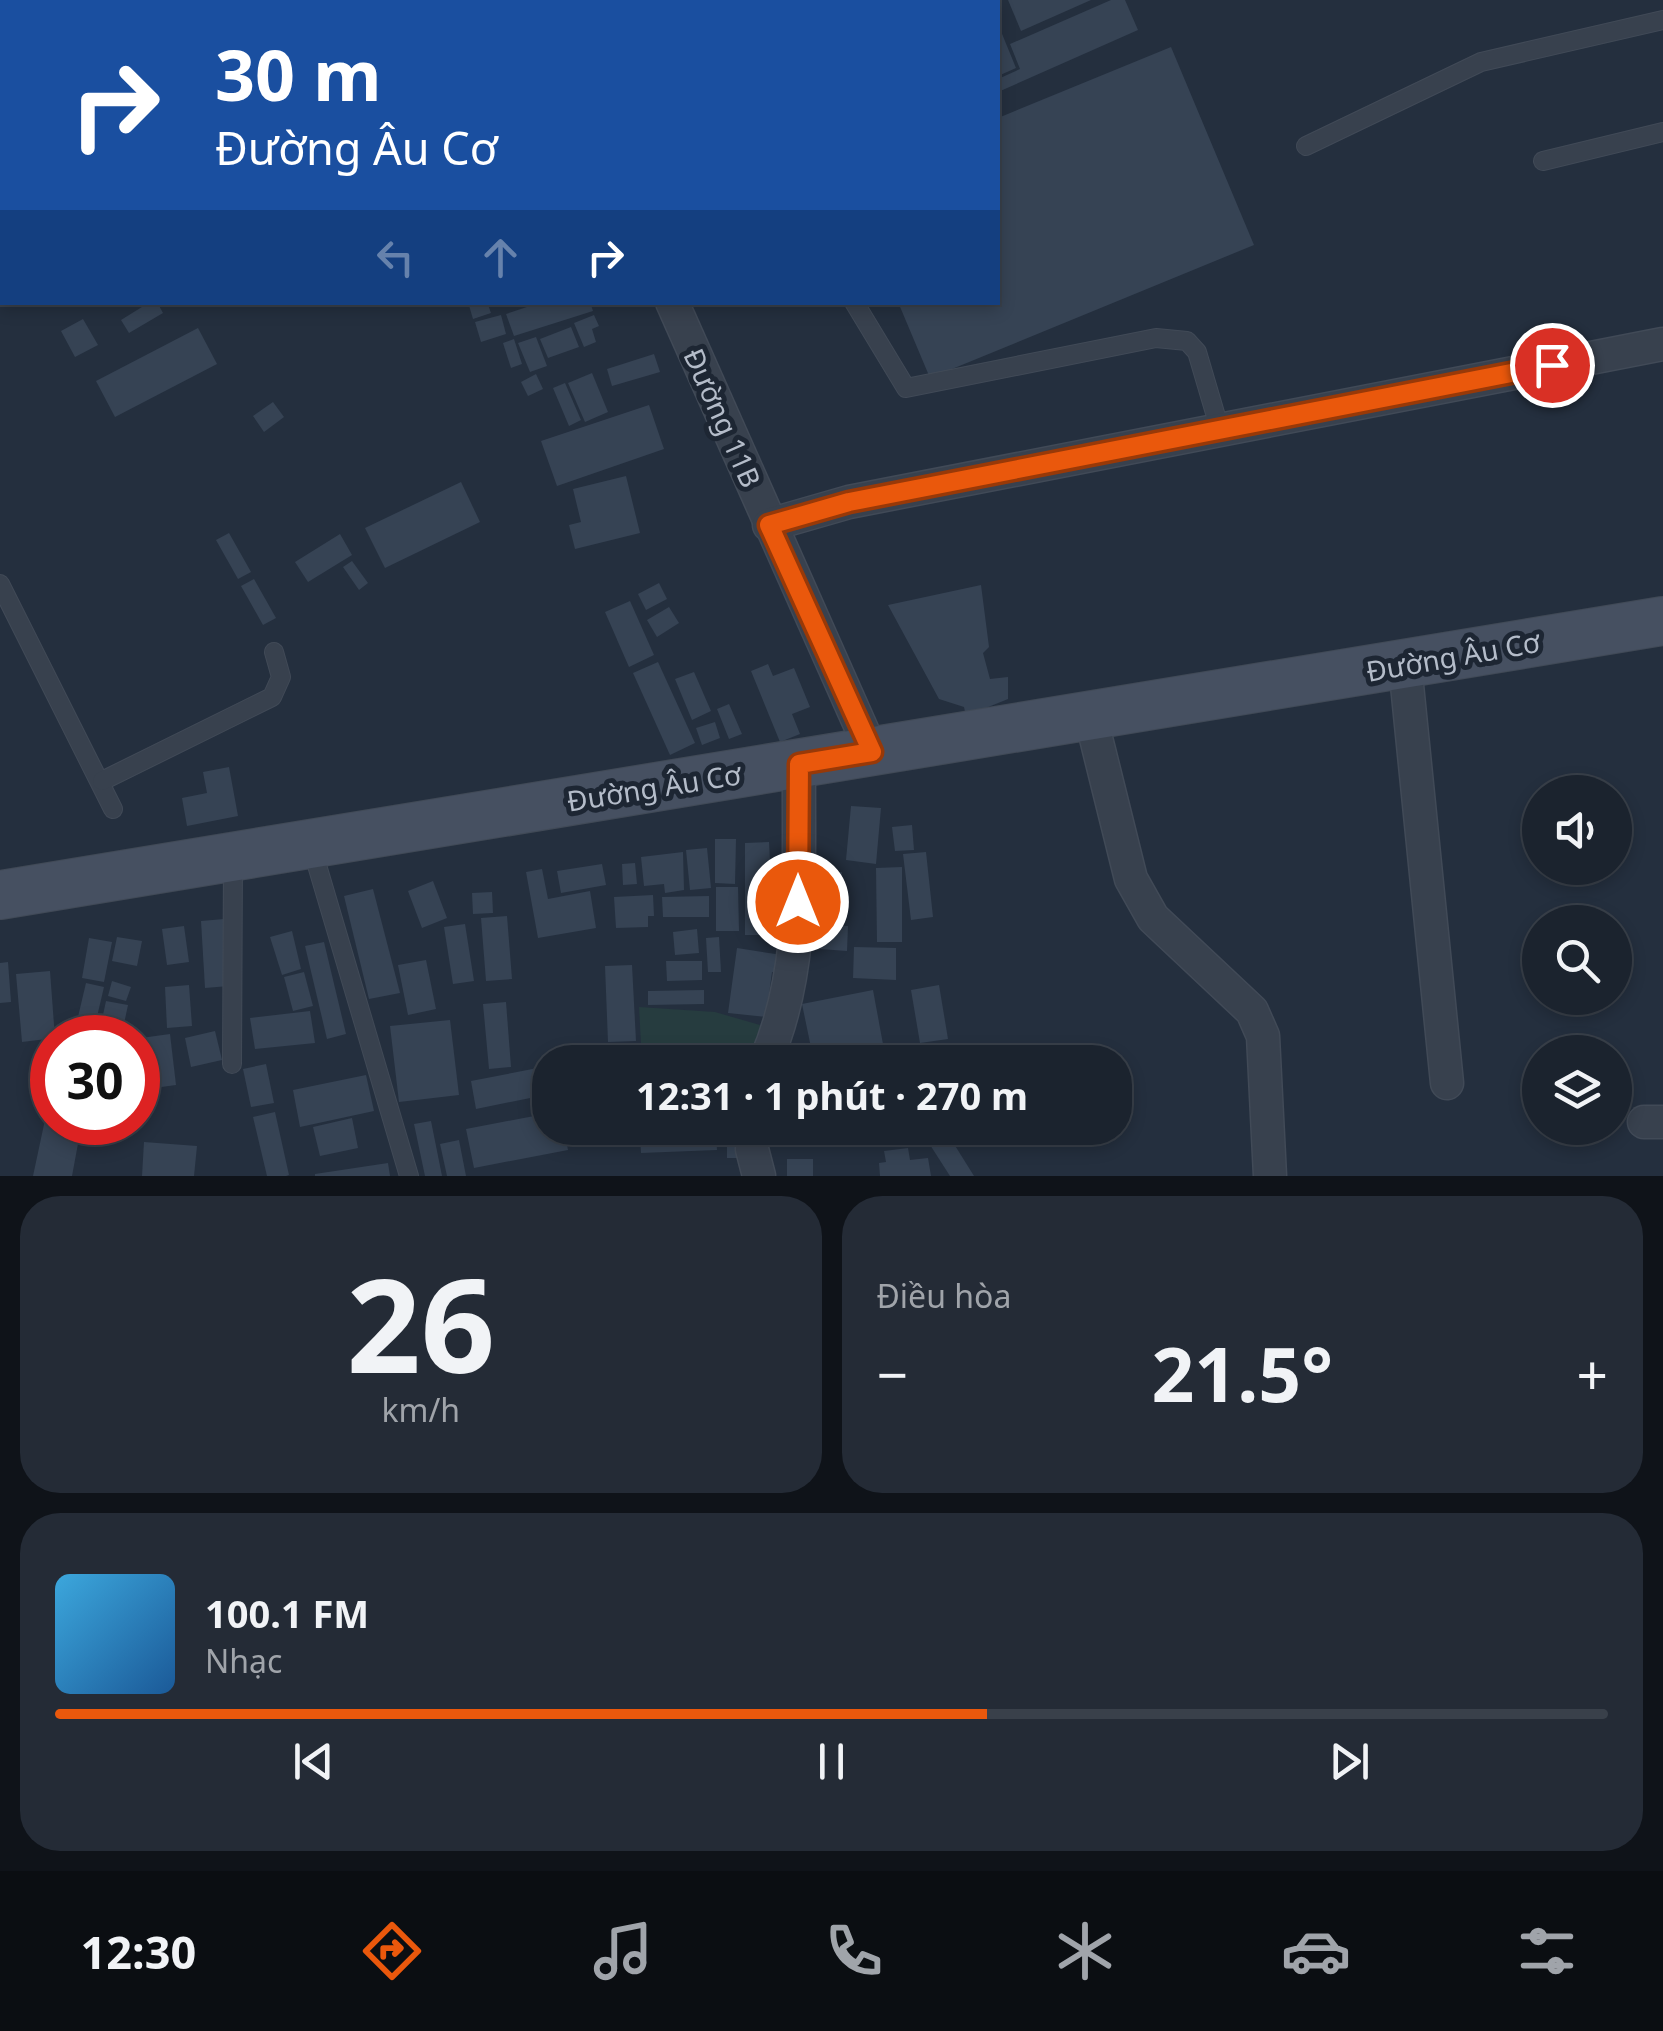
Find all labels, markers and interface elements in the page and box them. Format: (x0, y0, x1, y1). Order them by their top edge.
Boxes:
text: 30 m (215, 26, 382, 122)
icon: right (50, 40, 180, 170)
text: Đường Âu Cơ (215, 117, 498, 178)
icon: left (368, 230, 423, 285)
icon: ahead (473, 230, 528, 285)
icon: right (578, 230, 633, 285)
pin (1510, 323, 1595, 408)
icon: arrive (1525, 338, 1580, 393)
street label: Đường 11B (675, 342, 770, 493)
street label: Đường Âu Cơ (1363, 622, 1544, 690)
street label: Đường Âu Cơ (564, 754, 745, 820)
map controls (1522, 775, 1632, 1145)
button: sound (1522, 775, 1632, 885)
position arrow (746, 850, 850, 954)
button: search (1522, 905, 1632, 1015)
speed limit sign: 30 (30, 1015, 160, 1145)
button: layers (1522, 1035, 1632, 1145)
text: 12:31 · 1 phút · 270 m (636, 1069, 1028, 1121)
text: 26 (346, 1234, 495, 1411)
text: Điều hòa (877, 1274, 1011, 1317)
text: 21.5° (1151, 1322, 1333, 1424)
text: − (877, 1336, 908, 1411)
text: + (1577, 1336, 1608, 1411)
text: km/h (381, 1388, 460, 1431)
text: 100.1 FM (205, 1587, 369, 1639)
text: Nhạc (205, 1639, 282, 1682)
icon: previous (286, 1734, 341, 1789)
icon: pause (804, 1734, 859, 1789)
icon: next (1322, 1734, 1377, 1789)
icon: directions (357, 1916, 427, 1986)
icon: music (588, 1916, 658, 1986)
icon: phone (819, 1916, 889, 1986)
icon: climate (1050, 1916, 1120, 1986)
icon: car (1281, 1916, 1351, 1986)
icon: filters (1512, 1916, 1582, 1986)
text: 12:30 (81, 1921, 196, 1982)

